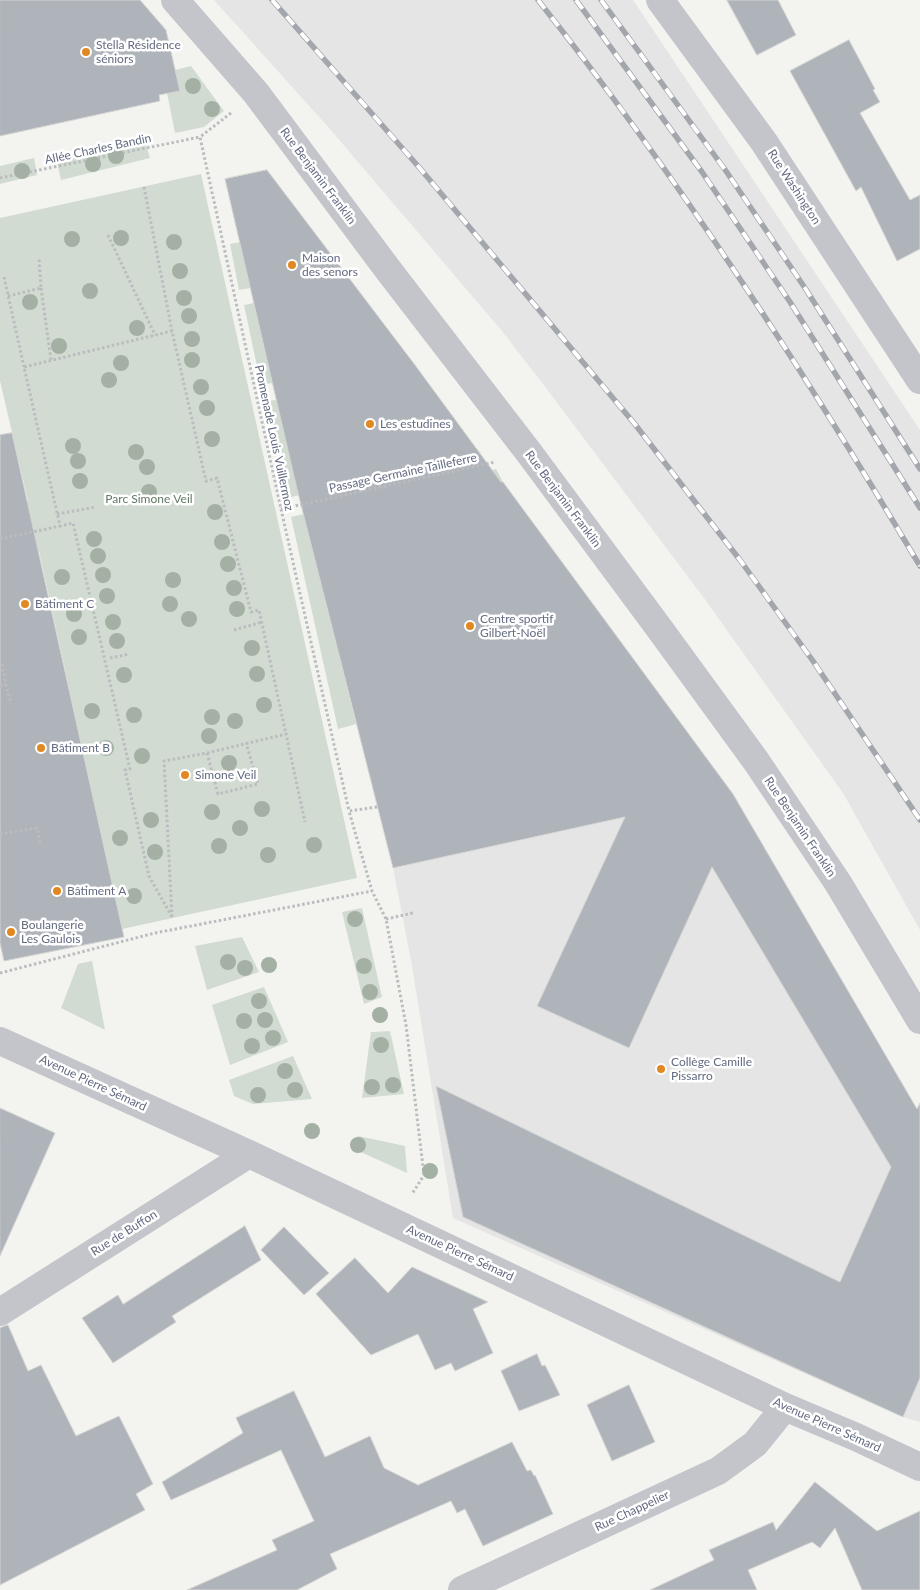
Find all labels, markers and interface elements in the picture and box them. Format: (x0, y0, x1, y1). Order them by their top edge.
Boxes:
place label: Stella Résidence séniors (96, 38, 181, 66)
marker: Stella Résidence séniors (80, 46, 92, 58)
street label: Rue Benjamin Franklin (277, 125, 359, 227)
street label: Allée Charles Bandin (43, 131, 153, 167)
street label: Rue Washington (764, 147, 824, 227)
place label: Maison des senors (302, 251, 358, 279)
marker: Maison des senors (286, 259, 298, 271)
street label: Promenade Louis Vuillermoz (251, 364, 297, 512)
place label: Les estudines (380, 417, 451, 431)
marker: Les estudines (364, 418, 376, 430)
street label: Rue Benjamin Franklin (522, 448, 604, 550)
street label: Passage Germaine Tailleferre (328, 450, 478, 496)
park label: Parc Simone Veil (105, 492, 193, 506)
place label: Bâtiment C (35, 597, 94, 611)
marker: Bâtiment C (19, 598, 31, 610)
place label: Centre sportif Gilbert-Noël (480, 612, 553, 640)
marker: Centre sportif Gilbert-Noël (464, 620, 476, 632)
place label: Bâtiment B (51, 741, 110, 755)
marker: Bâtiment B (35, 742, 47, 754)
place label: Simone Veil (195, 768, 256, 782)
marker: Simone Veil (179, 769, 191, 781)
street label: Rue Benjamin Franklin (761, 774, 839, 880)
place label: Bâtiment A (67, 884, 126, 898)
marker: Bâtiment A (51, 885, 63, 897)
place label: Boulangerie Les Gaulois (21, 918, 84, 946)
marker: Boulangerie Les Gaulois (5, 926, 17, 938)
street label: Avenue Pierre Sémard (37, 1052, 149, 1114)
place label: Collège Camille Pissarro (671, 1055, 752, 1083)
marker: Collège Camille Pissarro (655, 1063, 667, 1075)
street label: Rue de Buffon (88, 1207, 160, 1259)
street label: Avenue Pierre Sémard (404, 1222, 516, 1284)
street label: Avenue Pierre Sémard (771, 1395, 883, 1455)
street label: Rue Chappelier (593, 1488, 671, 1534)

